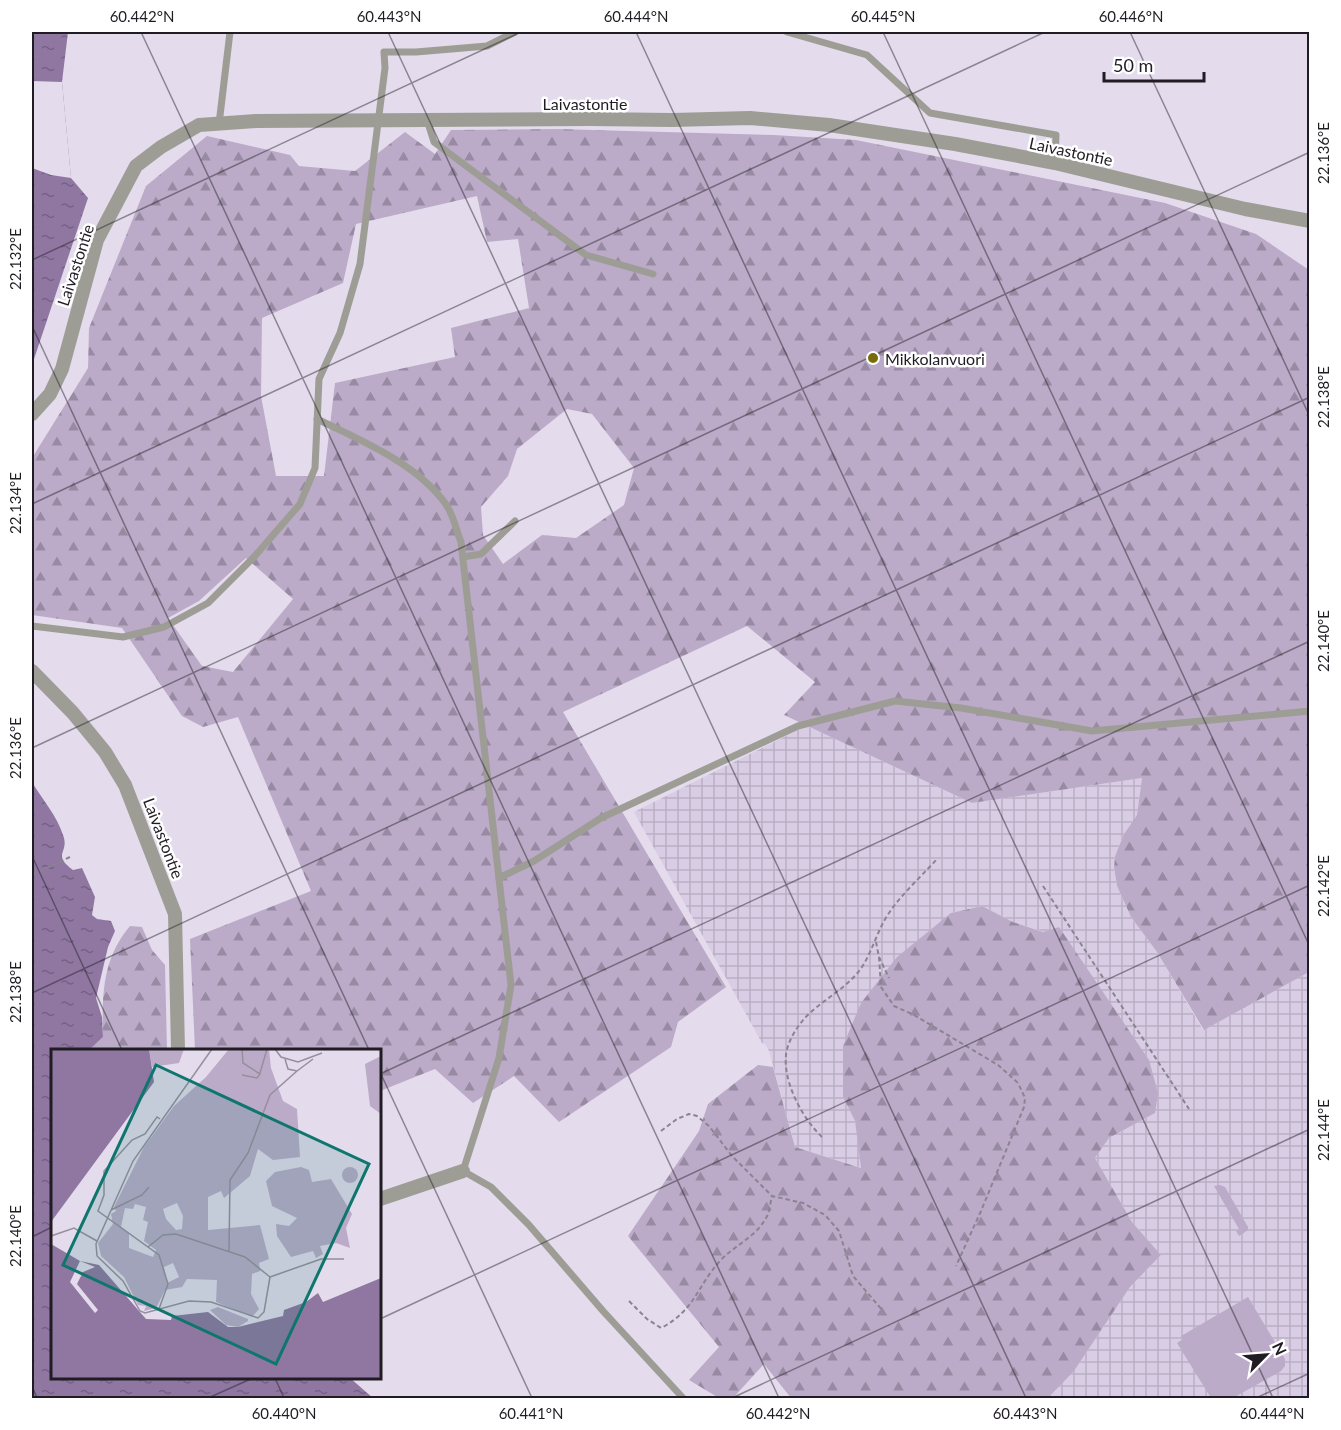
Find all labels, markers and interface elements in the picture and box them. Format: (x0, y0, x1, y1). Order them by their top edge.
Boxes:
text: 60.442°N (110, 7, 174, 25)
text: 60.443°N (357, 7, 421, 25)
text: 60.444°N (604, 7, 668, 25)
text: 60.445°N (851, 7, 915, 25)
text: 60.446°N (1099, 7, 1163, 25)
scale bar (1104, 45, 1204, 83)
text: 50 m (1113, 54, 1153, 76)
street label: Laivastontie (543, 94, 627, 113)
text: 22.136°E (1314, 122, 1332, 184)
street label: Laivastontie (1028, 133, 1114, 169)
street label: Laivastontie (53, 222, 97, 308)
text: 22.132°E (6, 228, 24, 290)
place label: Mikkolanvuori (885, 349, 985, 368)
marker: Mikkolanvuori (866, 351, 880, 365)
text: 22.138°E (1314, 366, 1332, 428)
text: 22.134°E (6, 472, 24, 534)
text: 22.140°E (1314, 610, 1332, 672)
text: 22.136°E (6, 717, 24, 779)
street label: Laivastontie (140, 795, 188, 881)
text: 22.142°E (1314, 855, 1332, 917)
text: 22.138°E (6, 961, 24, 1023)
inset map (51, 1049, 381, 1379)
text: 22.144°E (1314, 1099, 1332, 1161)
text: 22.140°E (6, 1205, 24, 1267)
north arrow (1236, 1325, 1296, 1385)
text: N (1269, 1339, 1291, 1358)
text: 60.440°N (252, 1404, 316, 1422)
text: 60.441°N (499, 1404, 563, 1422)
text: 60.442°N (746, 1404, 810, 1422)
text: 60.443°N (993, 1404, 1057, 1422)
text: 60.444°N (1240, 1404, 1304, 1422)

